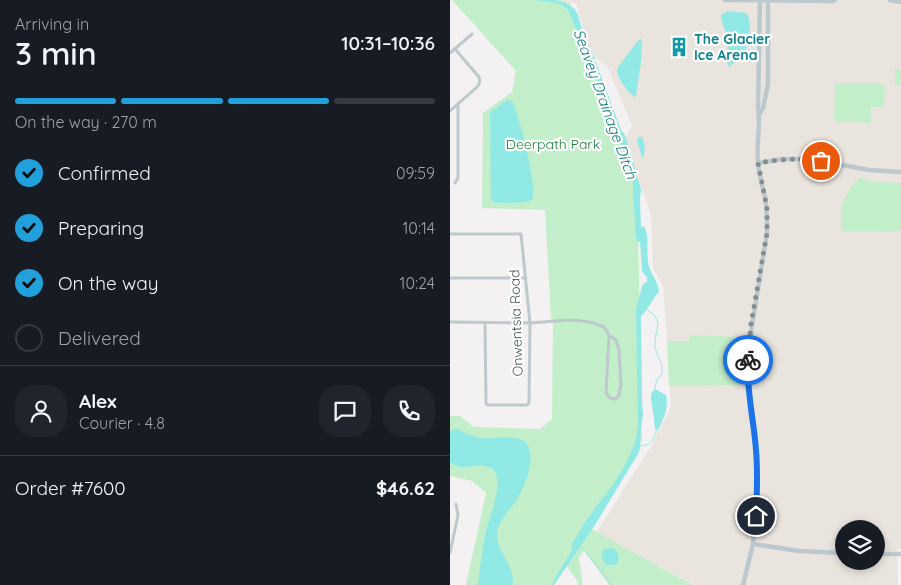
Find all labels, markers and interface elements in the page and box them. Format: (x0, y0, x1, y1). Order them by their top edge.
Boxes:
text: Arriving in (15, 14, 89, 34)
water label: Seavey Drainage Ditch (570, 26, 642, 182)
place label: The Glacier Ice Arena (694, 30, 770, 64)
text: 10:31–10:36 (341, 31, 435, 55)
text: 3 min (15, 33, 97, 73)
building icon: The Glacier Ice Arena (668, 36, 690, 58)
text: On the way · 270 m (15, 112, 157, 132)
park label: Deerpath Park (506, 135, 600, 153)
pin (800, 140, 842, 182)
icon: bag (807, 147, 835, 175)
icon: check (15, 159, 43, 187)
text: Confirmed (58, 161, 151, 185)
text: 09:59 (396, 163, 435, 183)
icon: check (15, 214, 43, 242)
text: Preparing (58, 216, 144, 240)
text: 10:14 (402, 218, 435, 238)
icon: check (15, 269, 43, 297)
street label: Onwentsia Road (505, 269, 527, 377)
text: On the way (58, 271, 159, 295)
text: 10:24 (400, 273, 435, 293)
text: Delivered (58, 326, 141, 350)
courier (723, 335, 773, 385)
icon: bike (734, 346, 762, 374)
button: person (15, 385, 67, 437)
button: chat (319, 385, 371, 437)
button: phone (383, 385, 435, 437)
text: Alex (79, 389, 117, 413)
text: Courier · 4.8 (79, 413, 165, 433)
text: Order #7600 (15, 476, 126, 500)
text: $46.62 (376, 476, 435, 500)
pin (735, 495, 777, 537)
icon: home (742, 502, 770, 530)
map controls (835, 520, 885, 570)
button: layers (835, 520, 885, 570)

